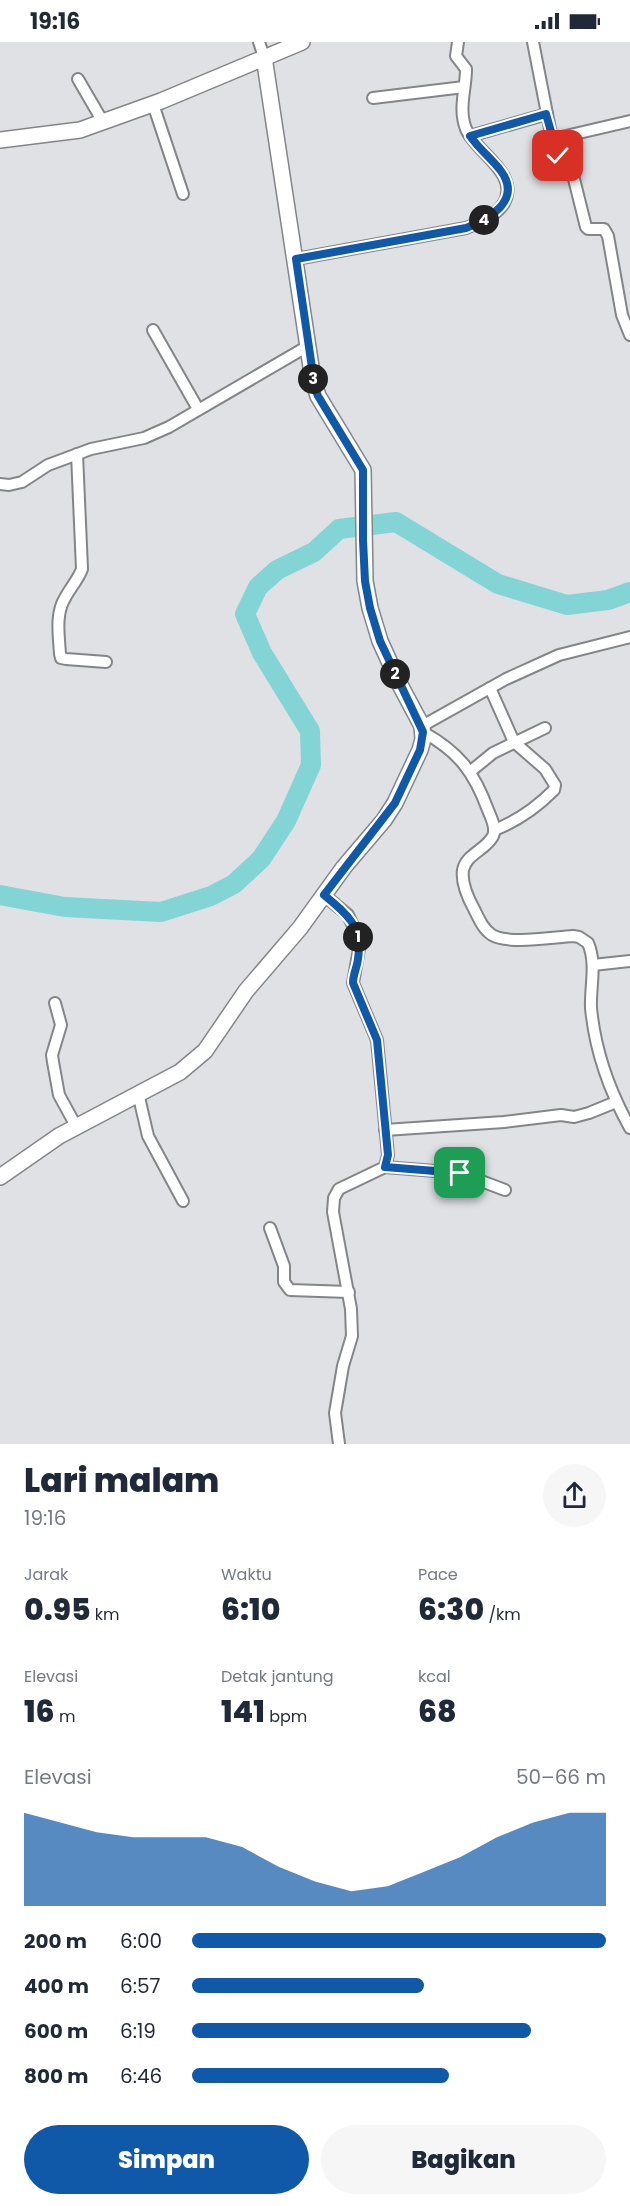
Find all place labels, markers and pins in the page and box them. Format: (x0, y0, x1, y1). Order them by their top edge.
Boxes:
pin (532, 130, 583, 181)
pin: 4 (469, 205, 499, 235)
pin: 3 (298, 364, 328, 394)
pin: 2 (380, 659, 410, 689)
pin: 1 (343, 922, 373, 952)
pin (434, 1147, 485, 1198)

